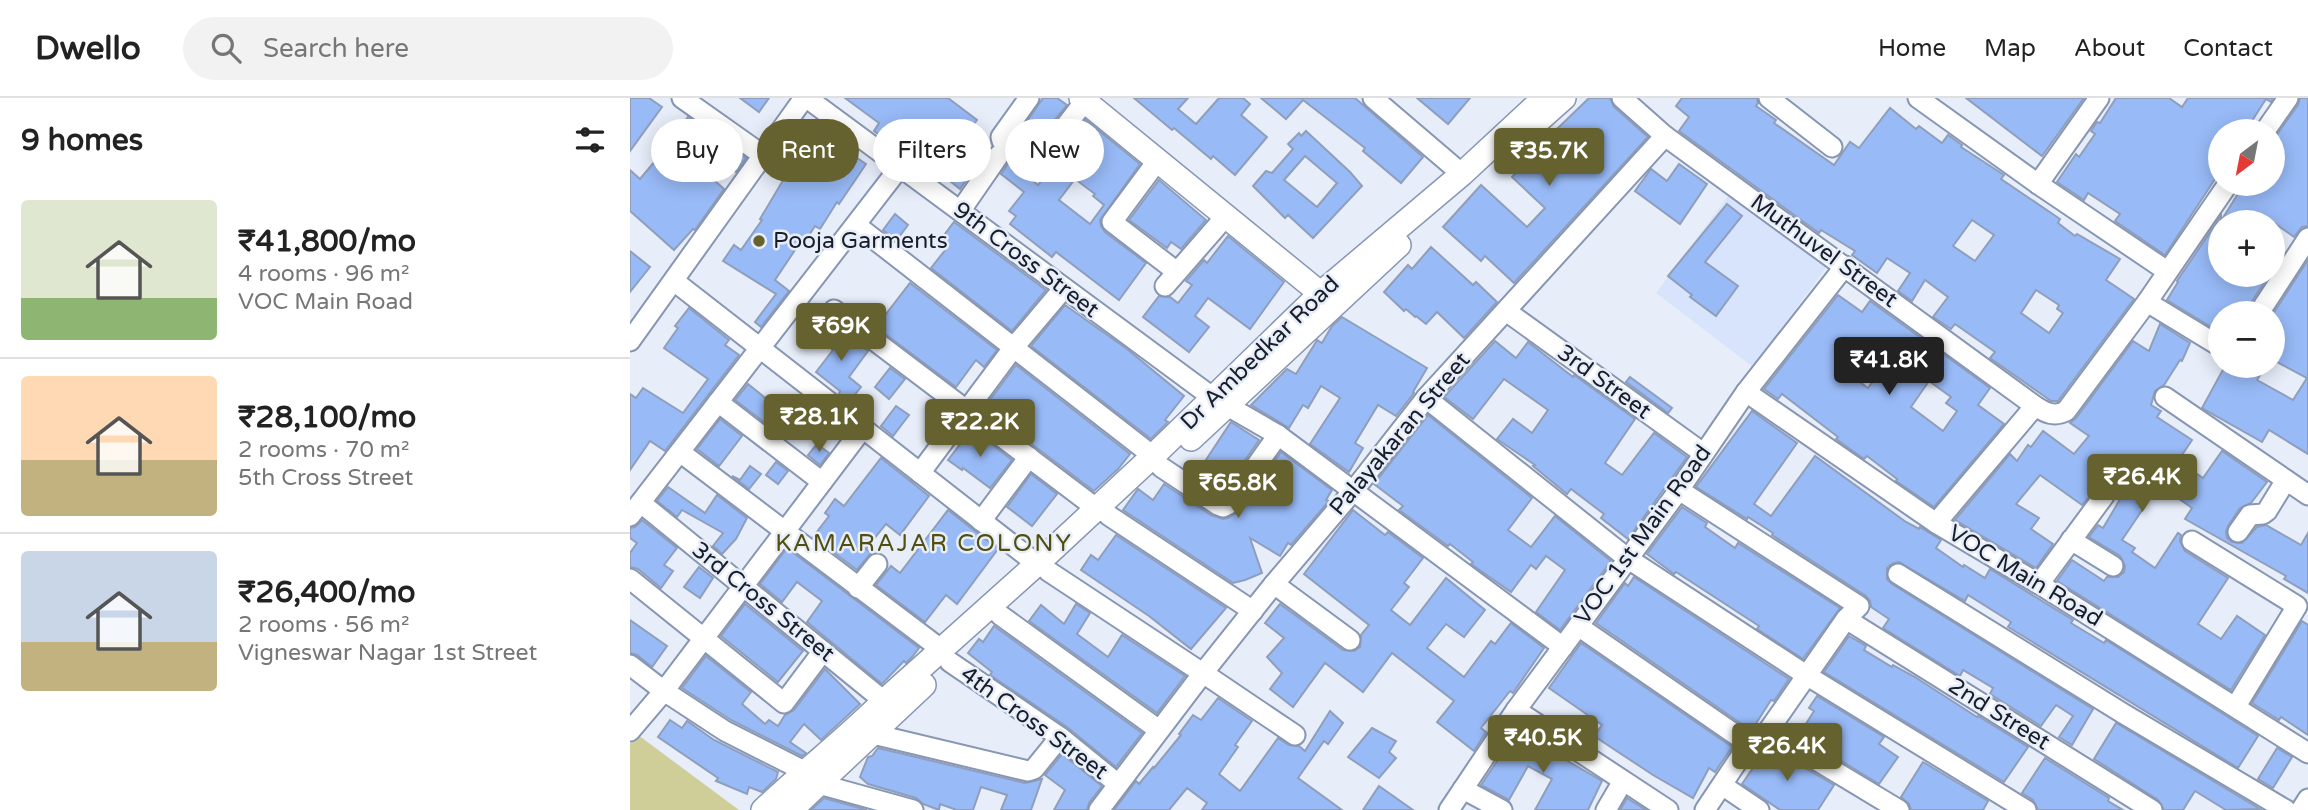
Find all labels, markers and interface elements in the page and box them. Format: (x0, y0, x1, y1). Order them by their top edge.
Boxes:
search box (183, 17, 673, 80)
text: Dwello (35, 29, 141, 68)
icon: search (207, 29, 245, 67)
text: Search here (263, 33, 409, 64)
text: Home (1878, 34, 1946, 63)
text: Map (1984, 34, 2036, 63)
text: About (2074, 34, 2145, 63)
text: Contact (2183, 34, 2273, 63)
chip: Buy (651, 119, 743, 182)
chip: Rent (757, 119, 859, 182)
chip: Filters (873, 119, 991, 182)
chip: New (1005, 119, 1104, 182)
north arrow (2208, 119, 2286, 196)
map controls (2208, 119, 2285, 378)
icon: filters (571, 121, 609, 159)
text: 9 homes (21, 122, 143, 159)
pin: ₹35.7K (1492, 129, 1606, 188)
text: ₹35.7K (1510, 137, 1588, 165)
street label: Muthuvel Street (1745, 188, 1903, 314)
street label: 9th Cross Street (948, 196, 1105, 324)
button: + (2208, 210, 2285, 287)
text: ₹41,800/mo (238, 223, 416, 260)
place label: Pooja Garments (773, 227, 948, 255)
icon: home (77, 228, 161, 312)
marker: Pooja Garments (751, 233, 767, 249)
text: 4 rooms · 96 m² (238, 260, 409, 288)
street label: Dr Ambedkar Road (1175, 270, 1345, 436)
text: VOC Main Road (238, 288, 413, 316)
button: − (2208, 301, 2285, 378)
pin: ₹69K (800, 303, 882, 363)
text: ₹69K (812, 312, 870, 340)
pin: ₹41.8K (1832, 338, 1946, 397)
street label: 3rd Street (1552, 339, 1657, 426)
text: ₹41.8K (1850, 346, 1928, 374)
street label: Palayakaran Street (1324, 347, 1476, 521)
pin: ₹28.1K (762, 394, 876, 454)
text: ₹28,100/mo (238, 399, 416, 436)
pin: ₹22.2K (923, 400, 1037, 459)
text: ₹28.1K (780, 403, 858, 431)
icon: home (77, 404, 161, 488)
text: ₹22.2K (941, 408, 1019, 436)
text: 2 rooms · 70 m² (238, 436, 409, 464)
street label: VOC 1st Main Road (1568, 440, 1718, 630)
pin: ₹26.4K (2085, 454, 2199, 514)
pin: ₹65.8K (1181, 460, 1295, 520)
text: ₹26.4K (2103, 463, 2181, 491)
text: 5th Cross Street (238, 464, 413, 492)
text: ₹65.8K (1199, 469, 1277, 497)
street label: VOC Main Road (1943, 519, 2107, 633)
district label: KAMARAJAR COLONY (775, 529, 1073, 558)
street label: 3rd Cross Street (686, 536, 840, 668)
text: ₹26,400/mo (238, 574, 416, 611)
icon: home (77, 579, 161, 663)
text: 2 rooms · 56 m² (238, 611, 409, 639)
text: Vigneswar Nagar 1st Street (238, 639, 537, 667)
street label: 4th Cross Street (955, 660, 1113, 786)
street label: 2nd Street (1943, 672, 2055, 756)
pin: ₹40.5K (1486, 716, 1600, 775)
text: ₹40.5K (1504, 724, 1582, 752)
pin: ₹26.4K (1730, 724, 1844, 783)
text: ₹26.4K (1748, 732, 1826, 760)

